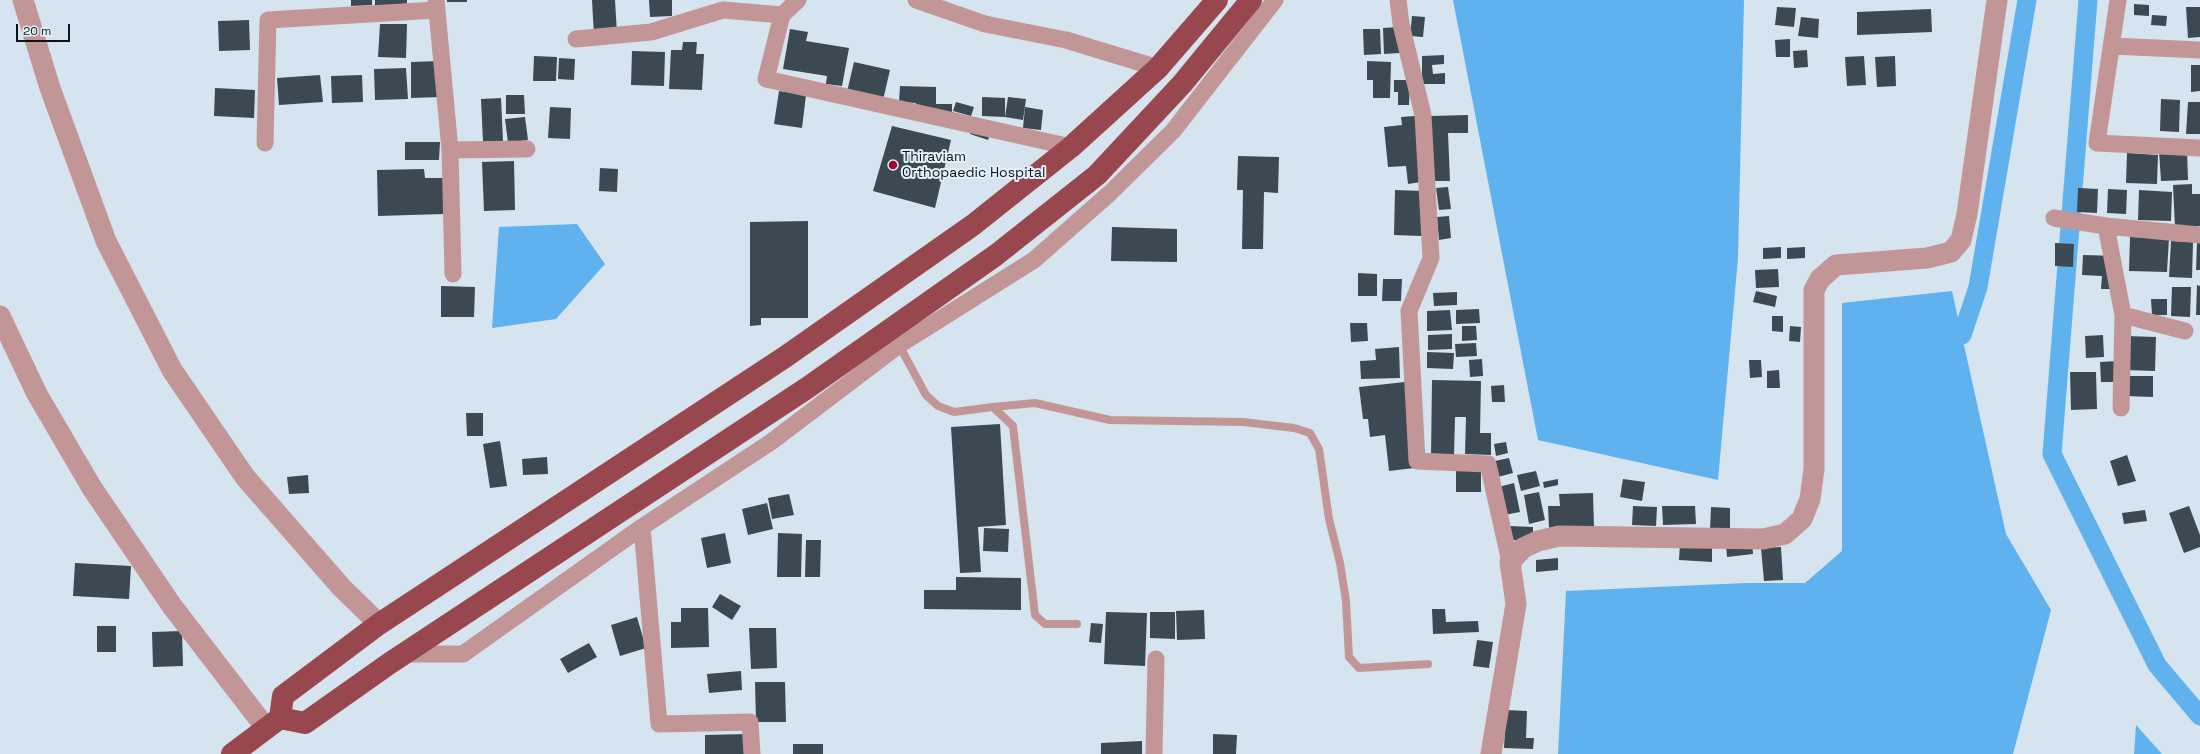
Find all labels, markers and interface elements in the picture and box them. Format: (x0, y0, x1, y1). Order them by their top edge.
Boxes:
scale bar (18, 16, 72, 42)
text: 20 m (23, 23, 51, 39)
place label: Thiraviam Orthopaedic Hospital (902, 149, 1045, 182)
marker: Thiraviam Orthopaedic Hospital (887, 159, 899, 171)

